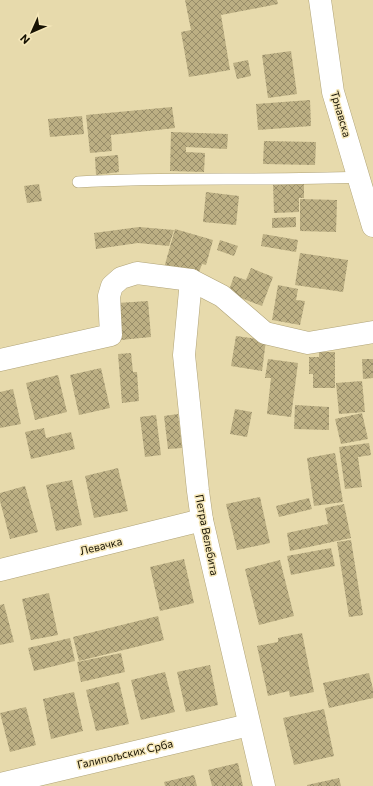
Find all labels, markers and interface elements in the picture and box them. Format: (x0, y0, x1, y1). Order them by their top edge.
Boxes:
north arrow (12, 12, 52, 52)
text: N (17, 32, 32, 47)
street label: Трнавска (329, 89, 354, 138)
street label: Петра Велебита (193, 493, 222, 577)
street label: Левачка (78, 534, 123, 557)
street label: Галипољских Срба (76, 736, 174, 771)

